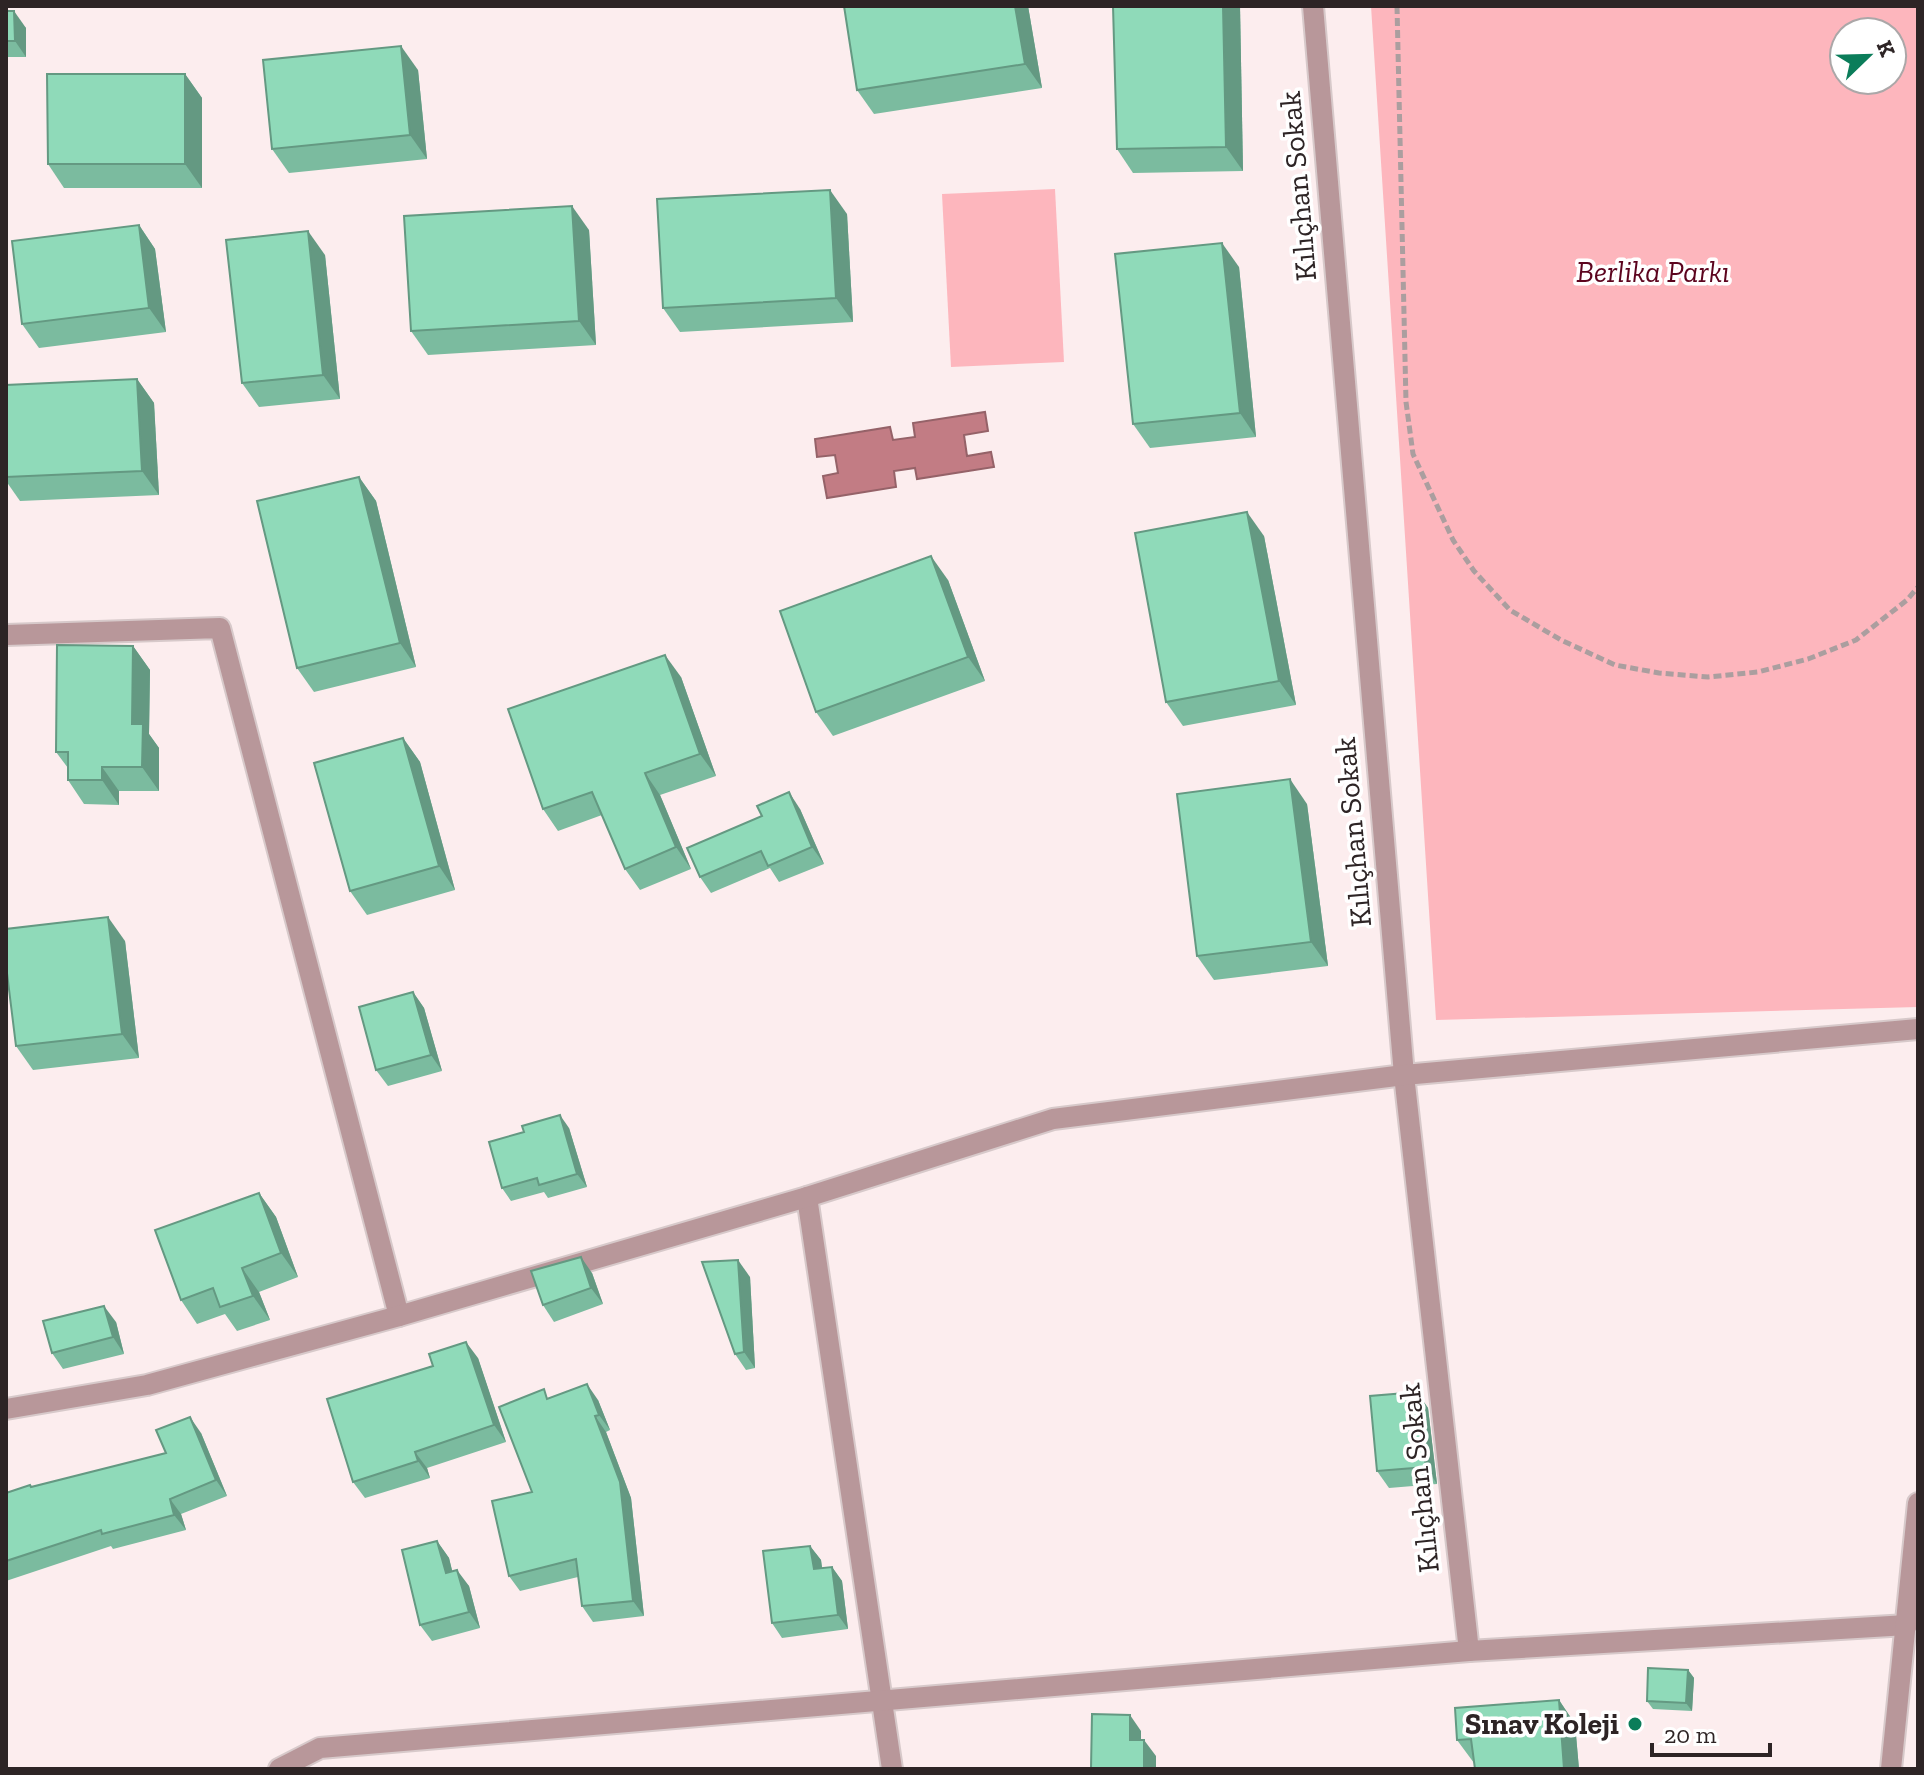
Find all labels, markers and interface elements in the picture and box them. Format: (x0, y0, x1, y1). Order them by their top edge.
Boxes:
north arrow (1828, 16, 1908, 96)
text: K (1871, 36, 1901, 61)
street label: Kılıçhan Sokak (1272, 89, 1324, 282)
park label: Berlika Parkı (1576, 254, 1730, 290)
street label: Kılıçhan Sokak (1327, 735, 1379, 928)
street label: Kılıçhan Sokak (1391, 1381, 1447, 1574)
place label: Sınav Koleji (1465, 1706, 1619, 1742)
scale bar (1652, 1707, 1770, 1757)
marker: Sınav Koleji (1626, 1715, 1644, 1733)
text: 20 m (1664, 1720, 1717, 1749)

